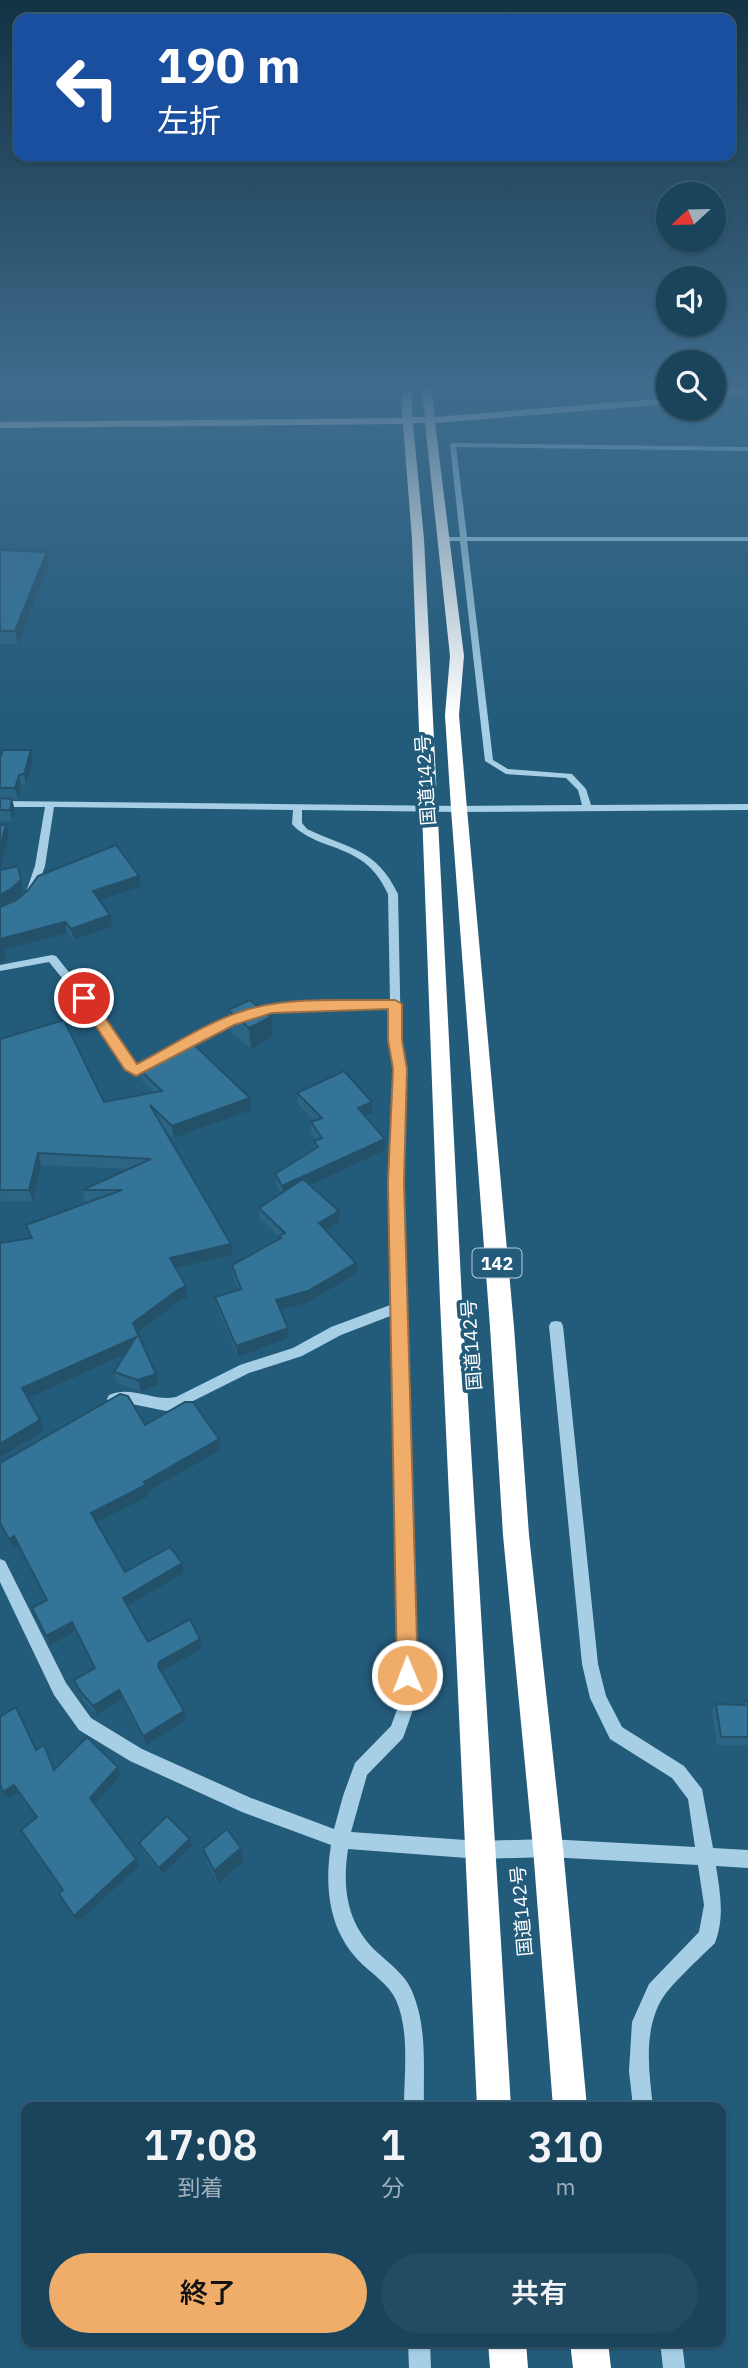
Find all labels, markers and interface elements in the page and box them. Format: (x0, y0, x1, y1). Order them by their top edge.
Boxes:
text: 190 m (157, 33, 301, 96)
icon: left (42, 42, 133, 133)
text: 左折 (157, 99, 221, 141)
north arrow (656, 182, 726, 252)
map controls (656, 182, 726, 420)
button: sound (656, 266, 726, 336)
button: search (656, 350, 726, 420)
street label: 国道142号 (410, 734, 440, 826)
pin (54, 968, 114, 1028)
icon: arrive (65, 979, 103, 1017)
road number: 142 (472, 1248, 522, 1278)
street label: 国道142号 (456, 1299, 486, 1391)
position arrow (370, 1638, 444, 1712)
street label: 国道142号 (505, 1865, 537, 1957)
text: 17:08 (143, 2117, 258, 2172)
text: 1 (380, 2117, 405, 2172)
text: 310 (528, 2119, 603, 2174)
text: m (556, 2171, 576, 2201)
text: 到着 (178, 2172, 224, 2202)
text: 分 (381, 2172, 404, 2202)
button: 終了 (49, 2253, 367, 2333)
button: 共有 (381, 2253, 698, 2333)

